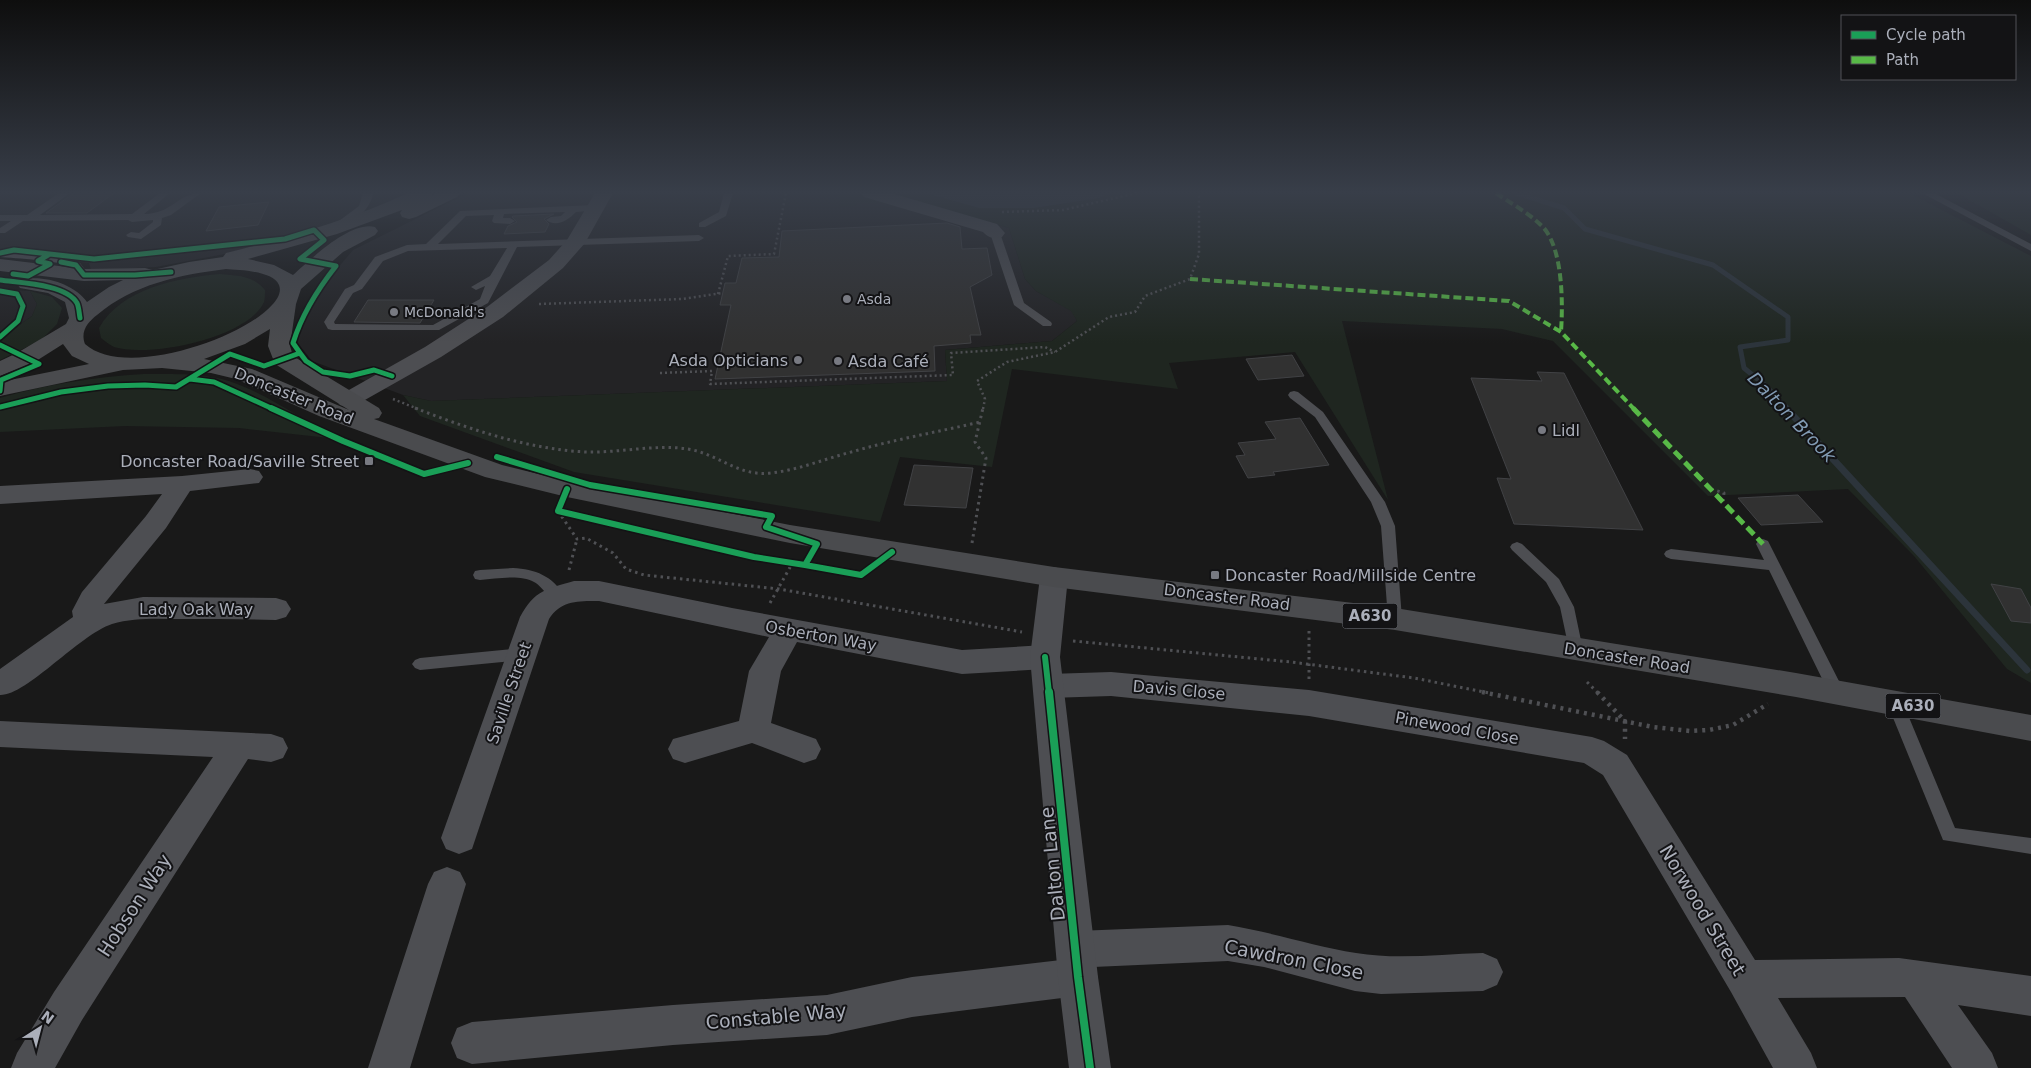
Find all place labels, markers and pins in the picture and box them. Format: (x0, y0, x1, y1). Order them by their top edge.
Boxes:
place label: Asda (857, 291, 891, 307)
marker: Asda (841, 293, 853, 305)
place label: McDonald's (404, 304, 485, 320)
marker: McDonald's (388, 306, 400, 318)
place label: Asda Opticians (669, 351, 788, 370)
place label: Asda Café (848, 352, 929, 371)
marker: Asda Opticians (792, 354, 804, 366)
marker: Asda Café (832, 355, 844, 367)
place label: Lidl (1552, 421, 1580, 440)
marker: Lidl (1536, 424, 1548, 436)
place label: Doncaster Road/Saville Street (120, 452, 359, 471)
marker: Doncaster Road/Saville Street (363, 455, 375, 467)
place label: Doncaster Road/Millside Centre (1225, 566, 1476, 585)
marker: Doncaster Road/Millside Centre (1209, 569, 1221, 581)

